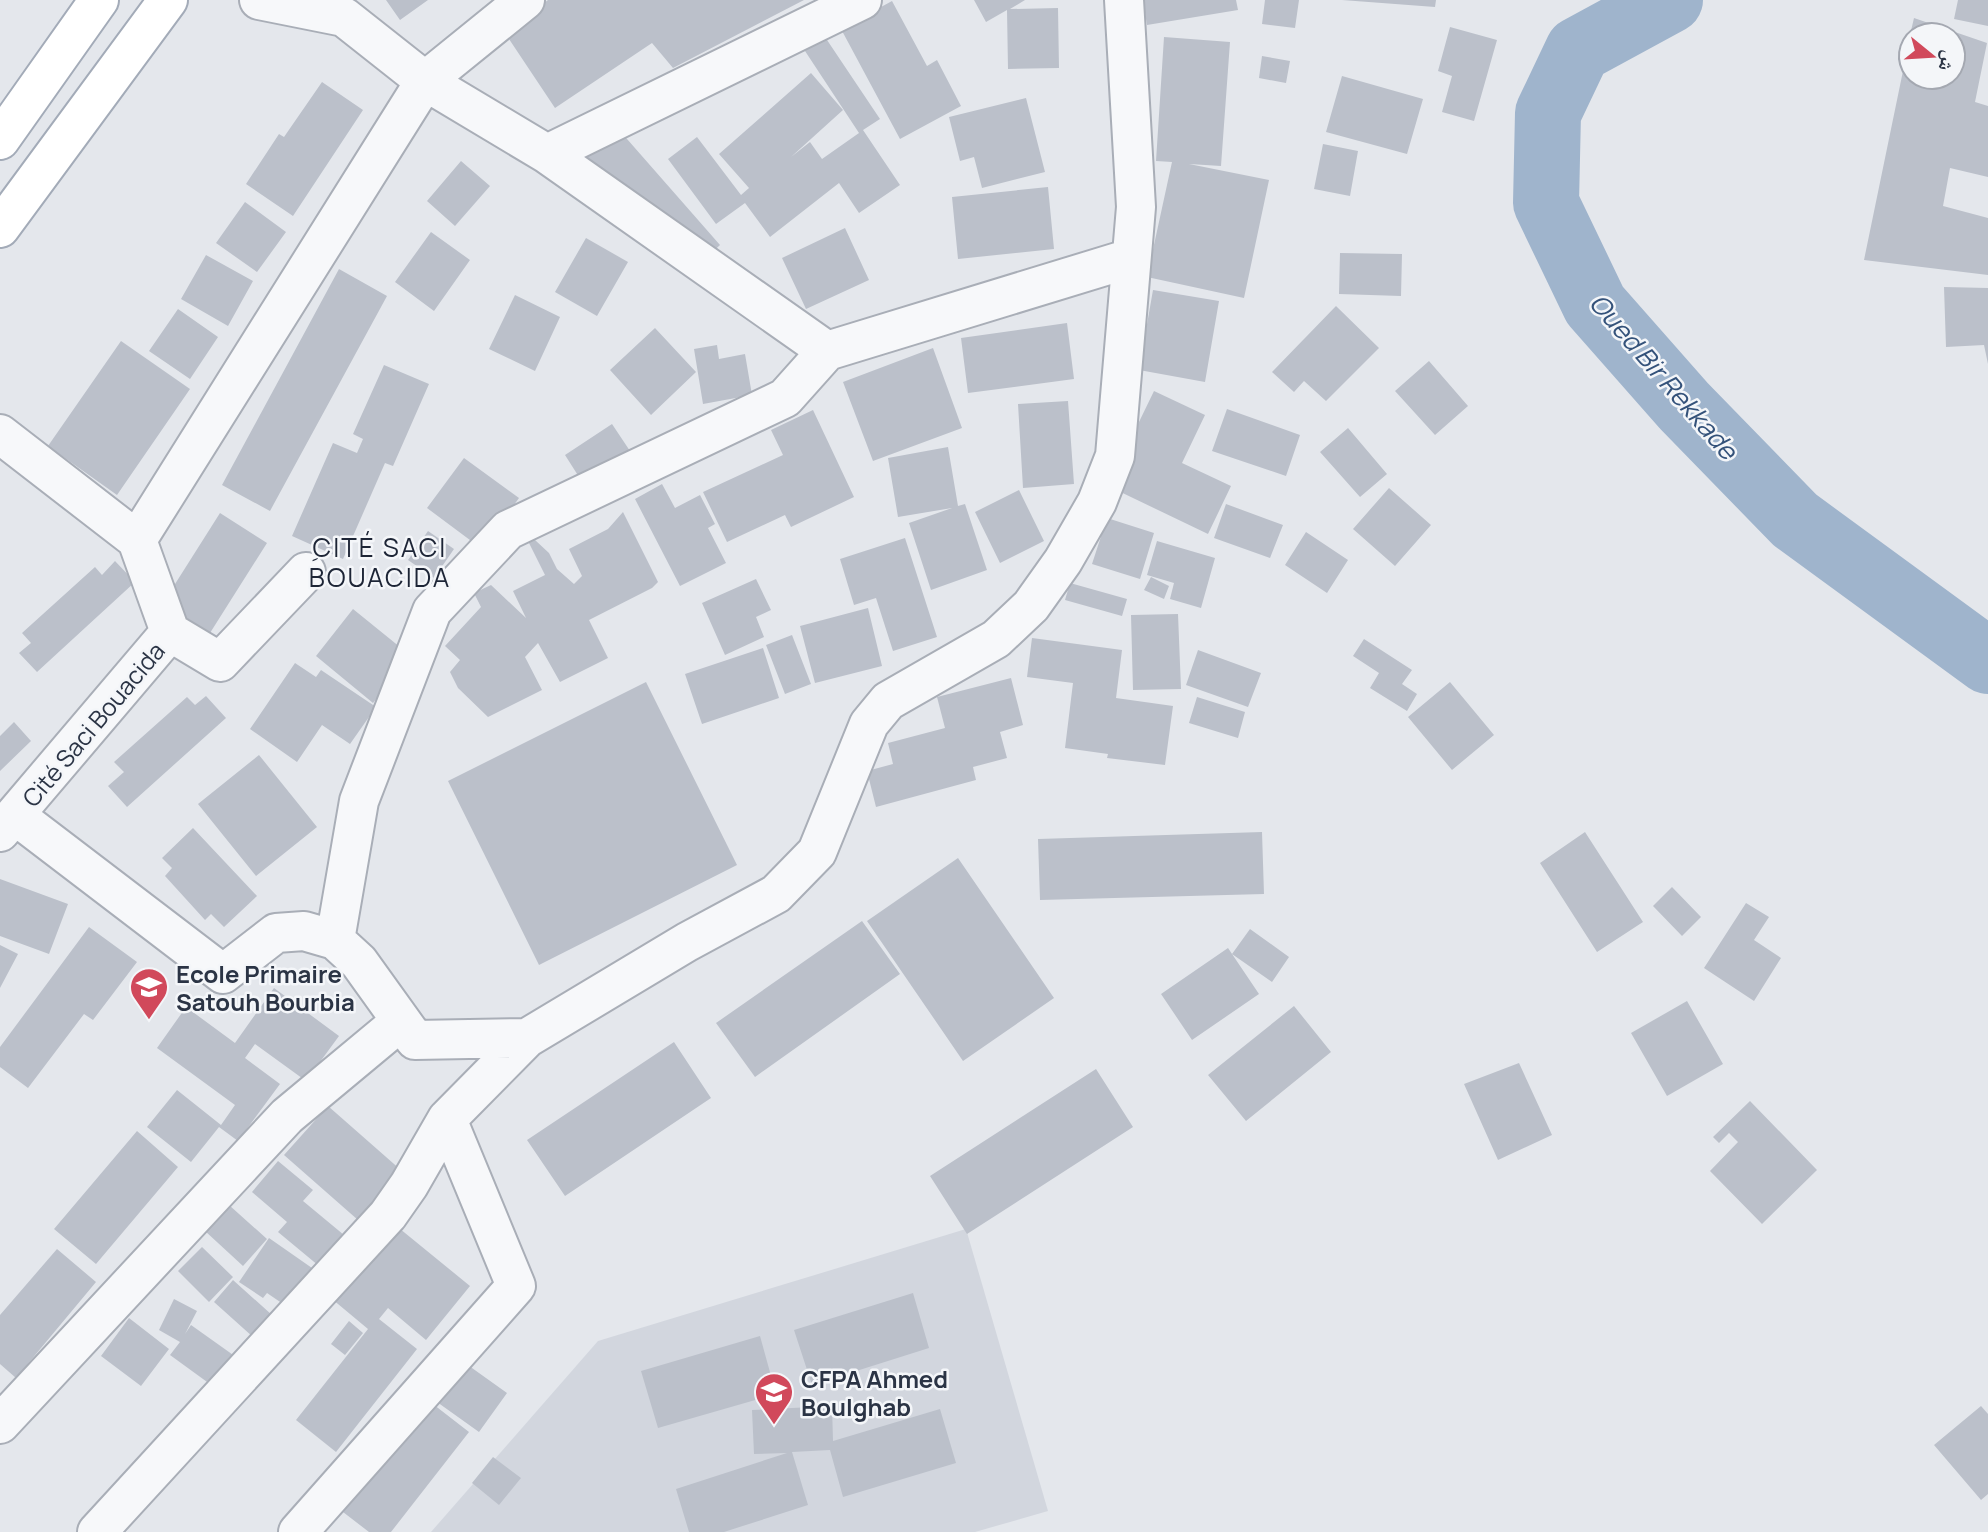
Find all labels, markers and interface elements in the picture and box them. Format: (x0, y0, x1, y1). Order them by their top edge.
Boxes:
north arrow (1897, 21, 1967, 91)
text: ش (1933, 48, 1964, 75)
water label: Oued Bir Rekkade (1582, 285, 1747, 468)
district label: ِCITÉ SACI BOUACIDA (309, 529, 451, 595)
street label: Cité Saci Bouacida (14, 635, 172, 813)
place label: Ecole Primaire Satouh Bourbia (176, 957, 355, 1018)
school or university icon: Ecole Primaire Satouh Bourbia (128, 966, 170, 1021)
place label: CFPA Ahmed Boulghab (801, 1362, 948, 1423)
school or university icon: CFPA Ahmed Boulghab (753, 1371, 795, 1426)

